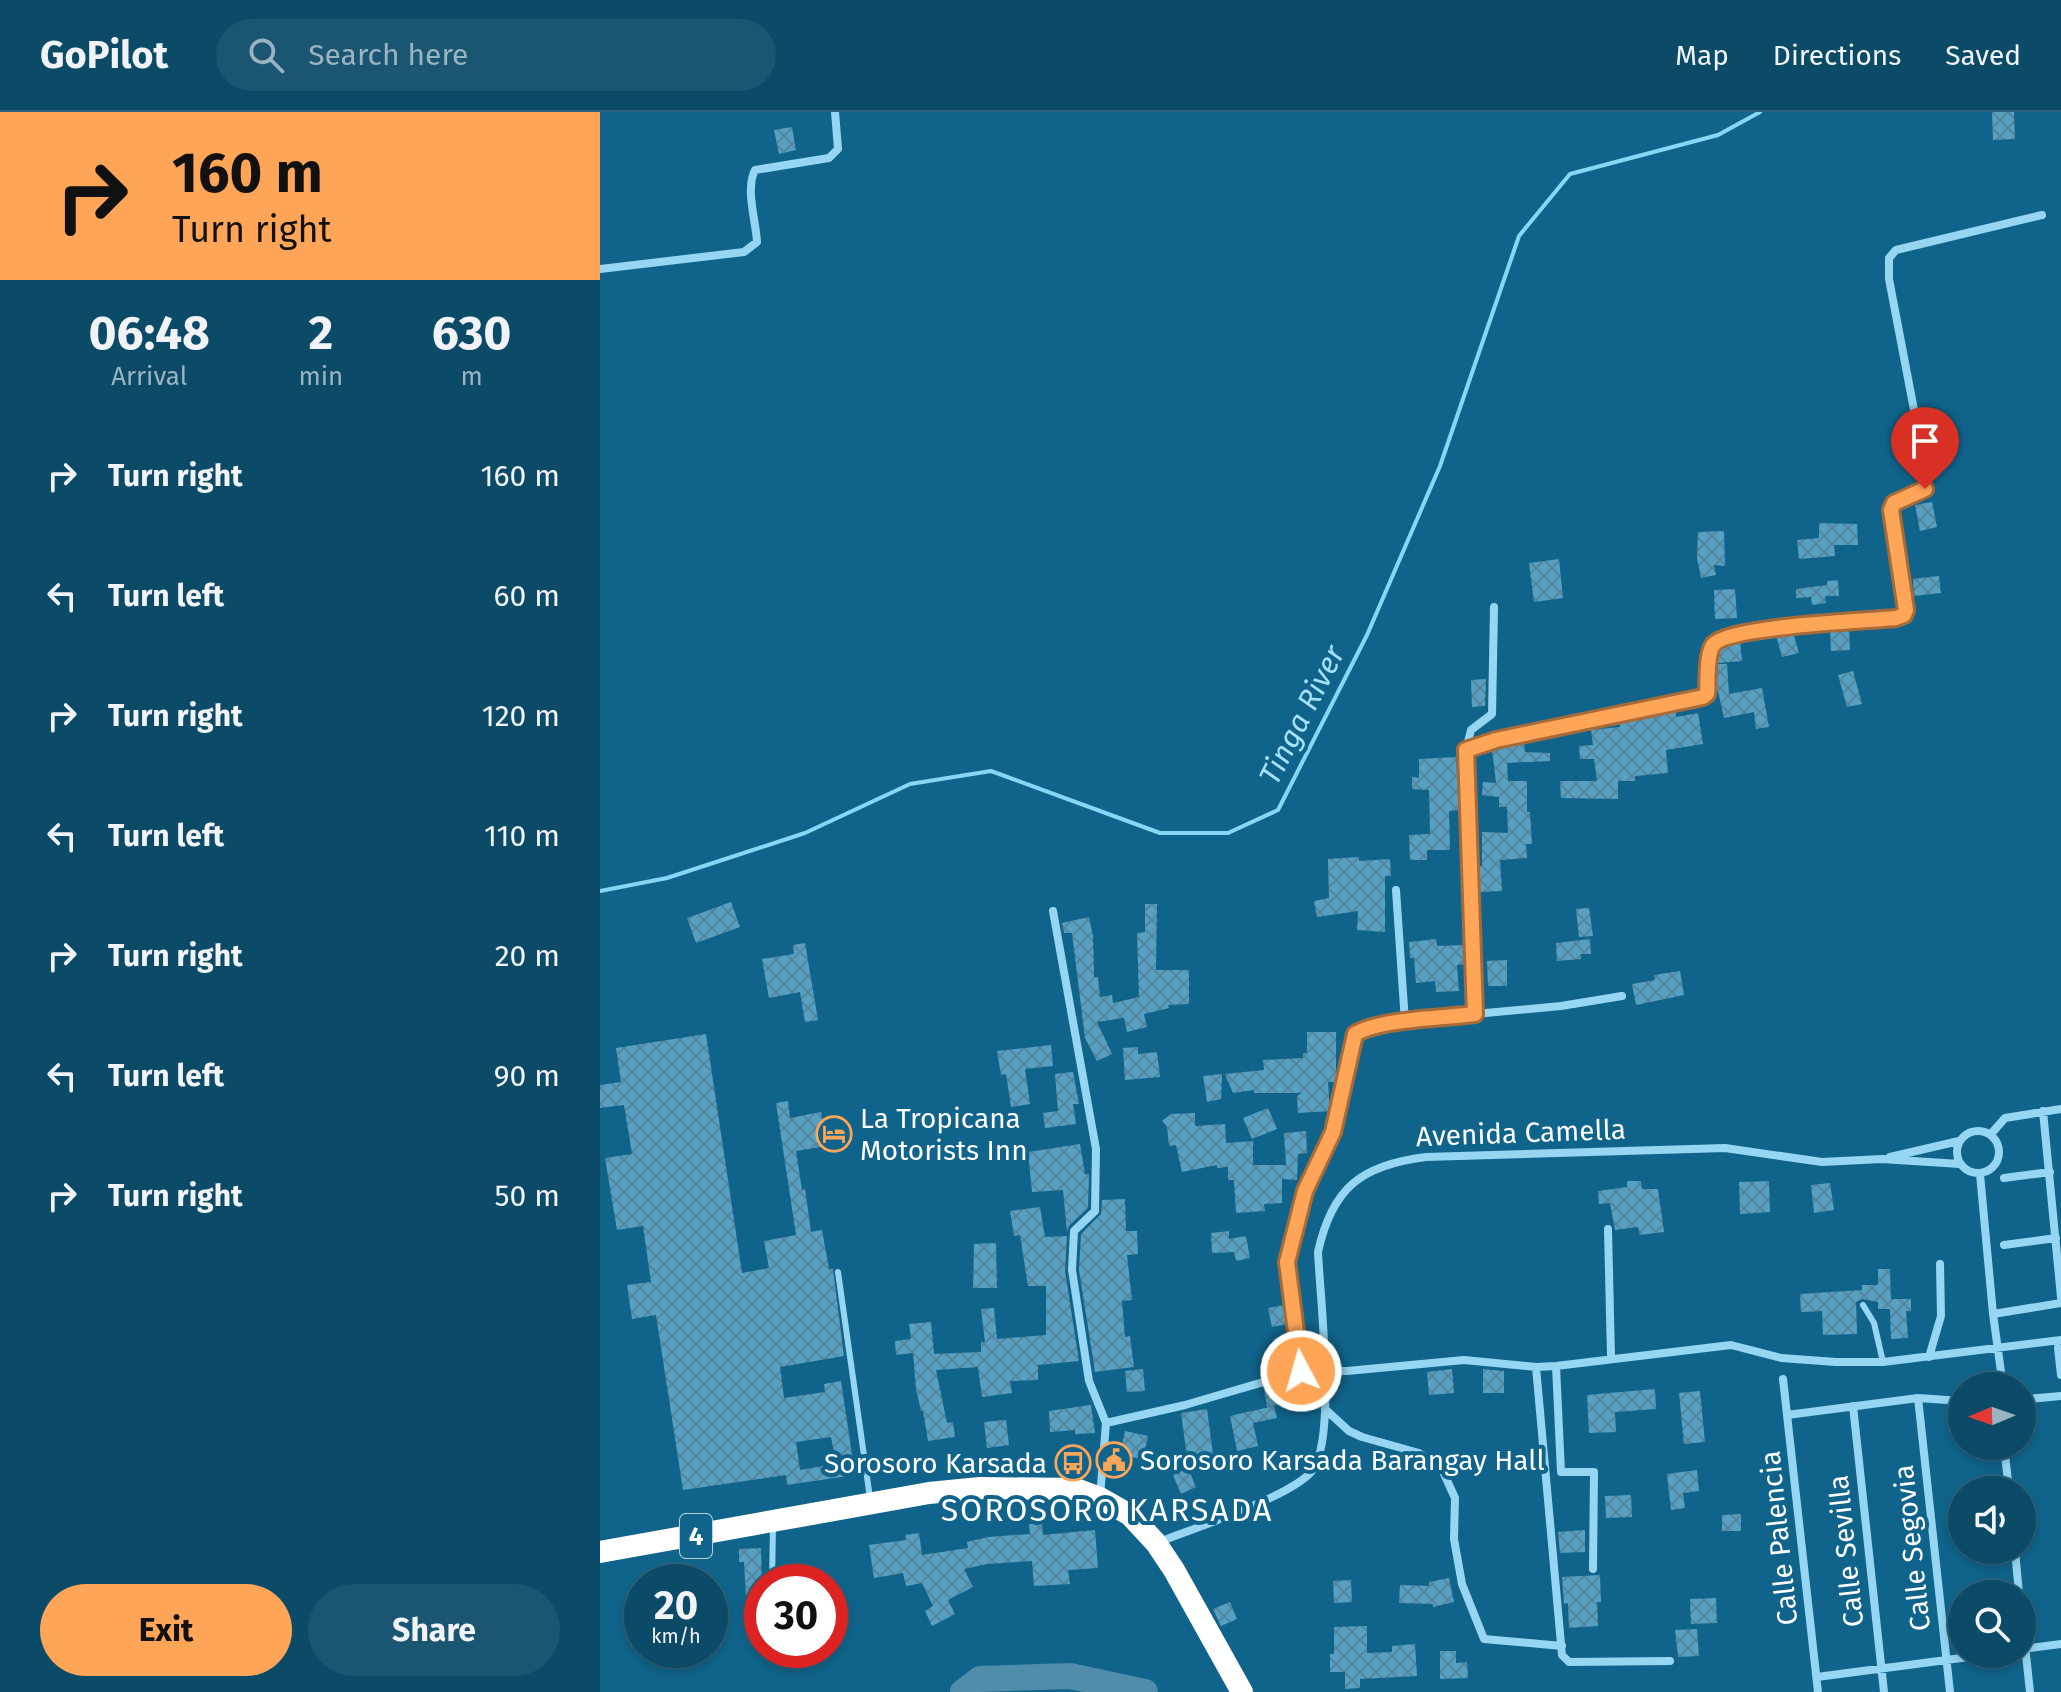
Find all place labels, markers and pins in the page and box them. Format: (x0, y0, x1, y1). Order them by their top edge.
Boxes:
pin (1891, 407, 1959, 489)
place label: La Tropicana Motorists Inn (860, 1102, 1028, 1167)
hotel icon: La Tropicana Motorists Inn (815, 1115, 853, 1153)
public building icon: Sorosoro Karsada Barangay Hall (1095, 1441, 1133, 1479)
bus stop icon: Sorosoro Karsada (1054, 1444, 1092, 1482)
place label: Sorosoro Karsada Barangay Hall (1140, 1444, 1545, 1477)
place label: Sorosoro Karsada (824, 1447, 1047, 1480)

